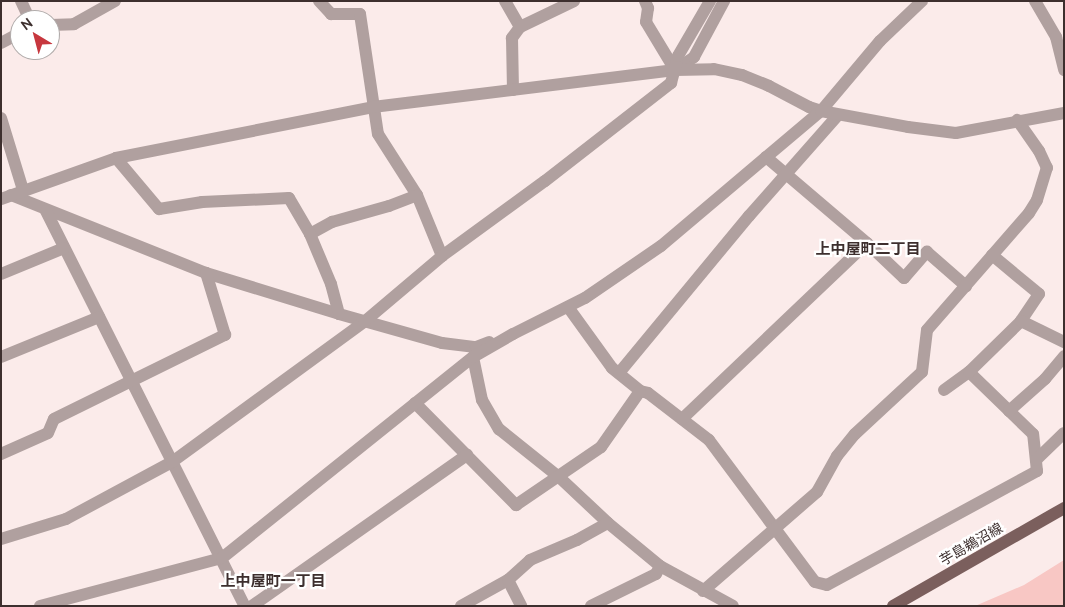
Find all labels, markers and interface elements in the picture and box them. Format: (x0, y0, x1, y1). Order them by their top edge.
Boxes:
north arrow (10, 10, 60, 60)
text: N (18, 14, 36, 33)
district label: 上中屋町二丁目 (816, 240, 920, 258)
street label: 芋島鵜沼線 (936, 519, 1006, 569)
district label: 上中屋町一丁目 (221, 572, 325, 590)

